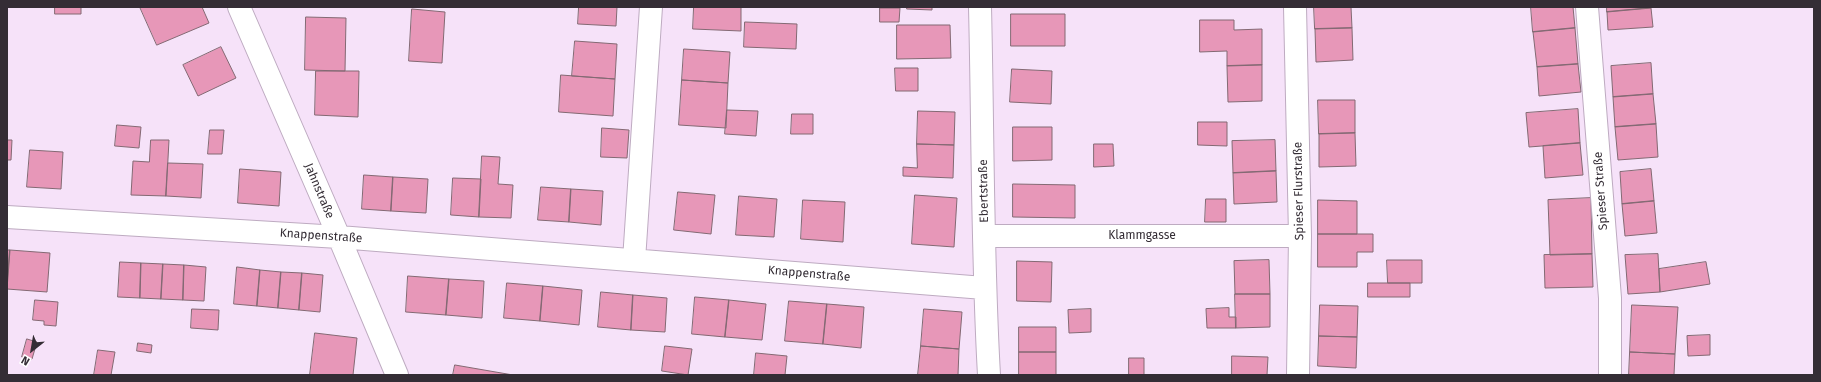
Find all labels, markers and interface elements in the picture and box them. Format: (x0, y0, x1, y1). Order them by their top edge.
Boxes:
street label: Spieser Flurstraße (1291, 142, 1307, 240)
street label: Spieser Straße (1591, 151, 1611, 231)
street label: Ebertstraße (976, 159, 992, 223)
street label: Jahnstraße (301, 161, 337, 221)
street label: Knappenstraße (279, 226, 363, 246)
street label: Klammgasse (1108, 229, 1176, 243)
street label: Knappenstraße (767, 263, 851, 285)
north arrow (12, 330, 52, 370)
text: N (19, 353, 32, 368)

